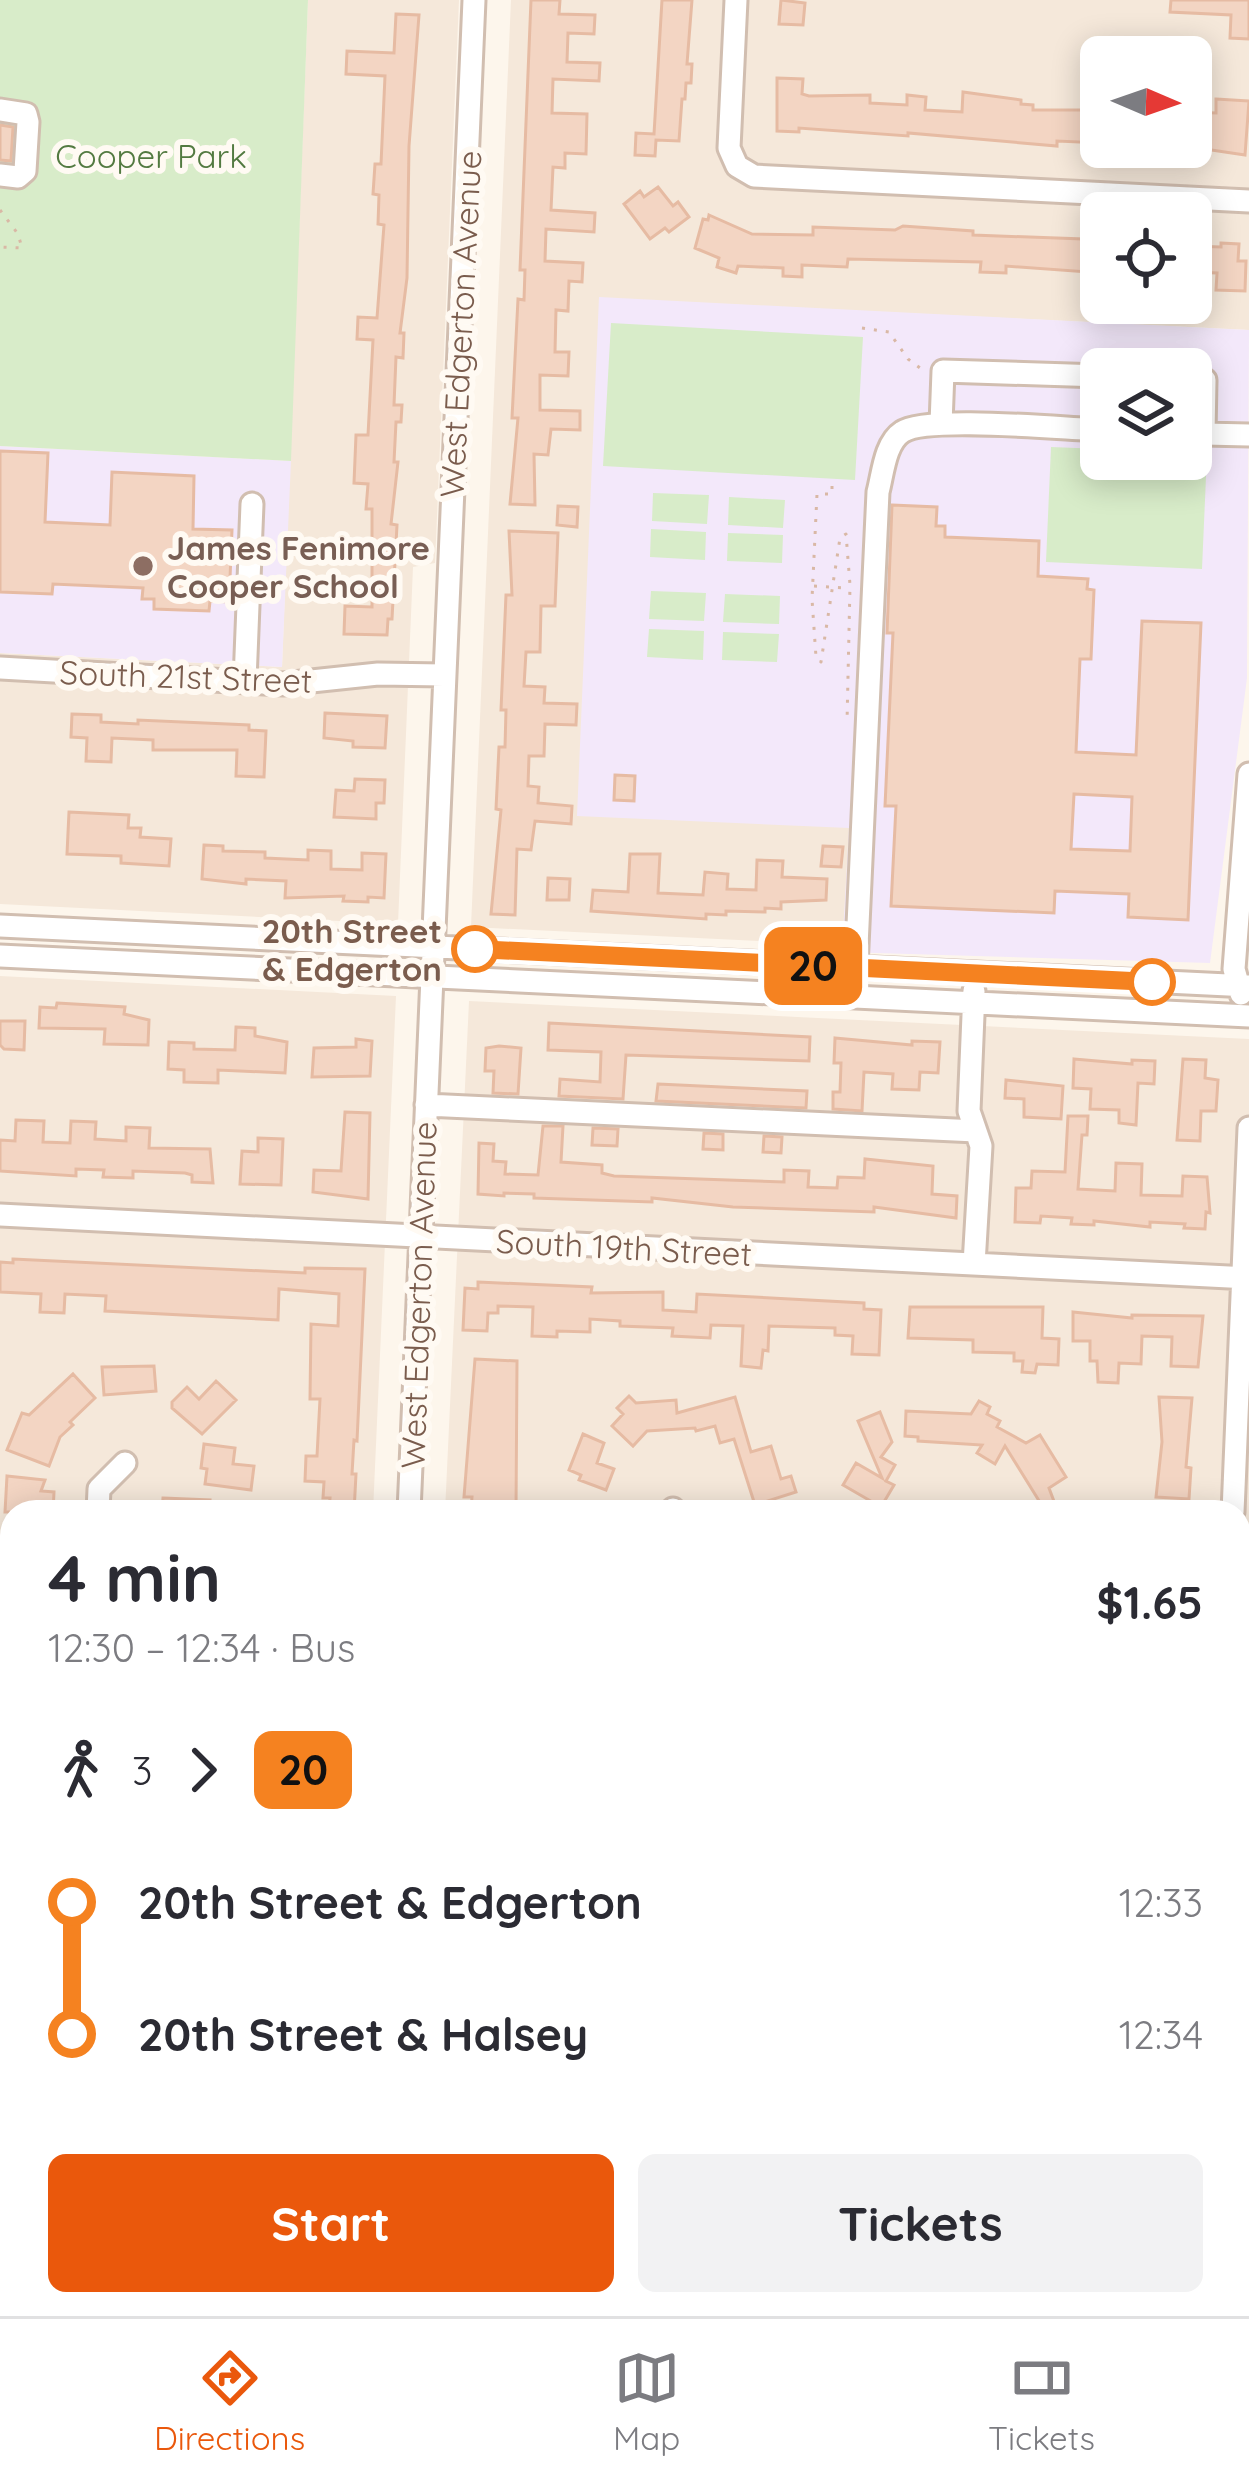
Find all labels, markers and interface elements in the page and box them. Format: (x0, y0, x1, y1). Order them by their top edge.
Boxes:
north arrow (1080, 36, 1212, 168)
map controls (1080, 36, 1212, 480)
park label: Cooper Park (55, 135, 247, 176)
street label: West Edgerton Avenue (430, 149, 490, 499)
button: locate (1080, 192, 1212, 324)
button: layers (1080, 348, 1212, 480)
place label: James Fenimore Cooper School (167, 527, 430, 606)
marker: James Fenimore Cooper School (130, 553, 156, 579)
street label: South 21st Street (59, 651, 313, 701)
place label: 20th Street & Edgerton (262, 910, 442, 989)
marker: 20th Street & Edgerton (453, 927, 497, 971)
line badge: 20 (759, 927, 867, 1005)
text: 20 (788, 939, 838, 992)
unlabelled marker (1130, 960, 1174, 1004)
street label: West Edgerton Avenue (391, 1121, 445, 1469)
street label: South 19th Street (495, 1220, 753, 1274)
text: 4 min (48, 1536, 221, 1619)
text: $1.65 (1097, 1574, 1203, 1630)
text: 12:30 – 12:34 · Bus (48, 1623, 355, 1672)
icon: walk (48, 1737, 114, 1803)
icon: forward (170, 1737, 236, 1803)
text: 20 (278, 1743, 328, 1796)
text: 3 (132, 1746, 152, 1795)
text: 20th Street & Edgerton (138, 1874, 642, 1930)
text: 12:33 (1119, 1878, 1203, 1927)
text: 20th Street & Halsey (138, 2006, 588, 2062)
text: 12:34 (1119, 2010, 1203, 2059)
button: Start (48, 2154, 614, 2292)
button: Tickets (638, 2154, 1203, 2292)
tab: Directions (154, 2345, 305, 2458)
tab: Map (613, 2345, 680, 2458)
tab: Tickets (988, 2345, 1095, 2458)

